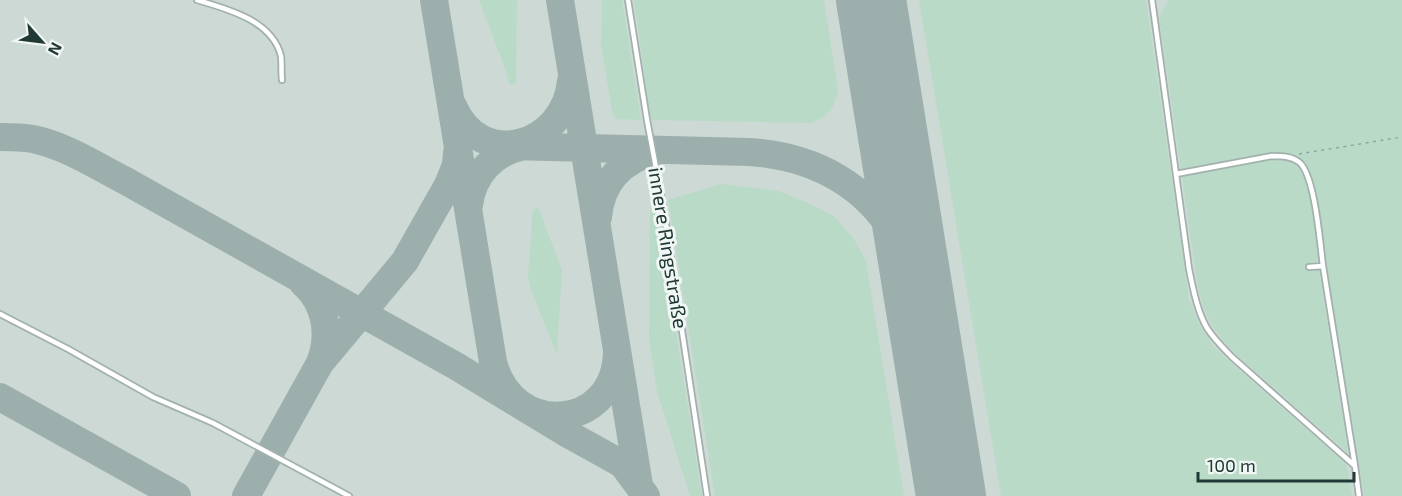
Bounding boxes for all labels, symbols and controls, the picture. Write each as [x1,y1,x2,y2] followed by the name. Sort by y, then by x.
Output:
[12,12,72,72] north arrow
[45,40,67,59] text: N
[644,165,694,330] street label: innere Ringstraße
[1198,445,1354,483] scale bar
[1207,454,1256,476] text: 100 m

